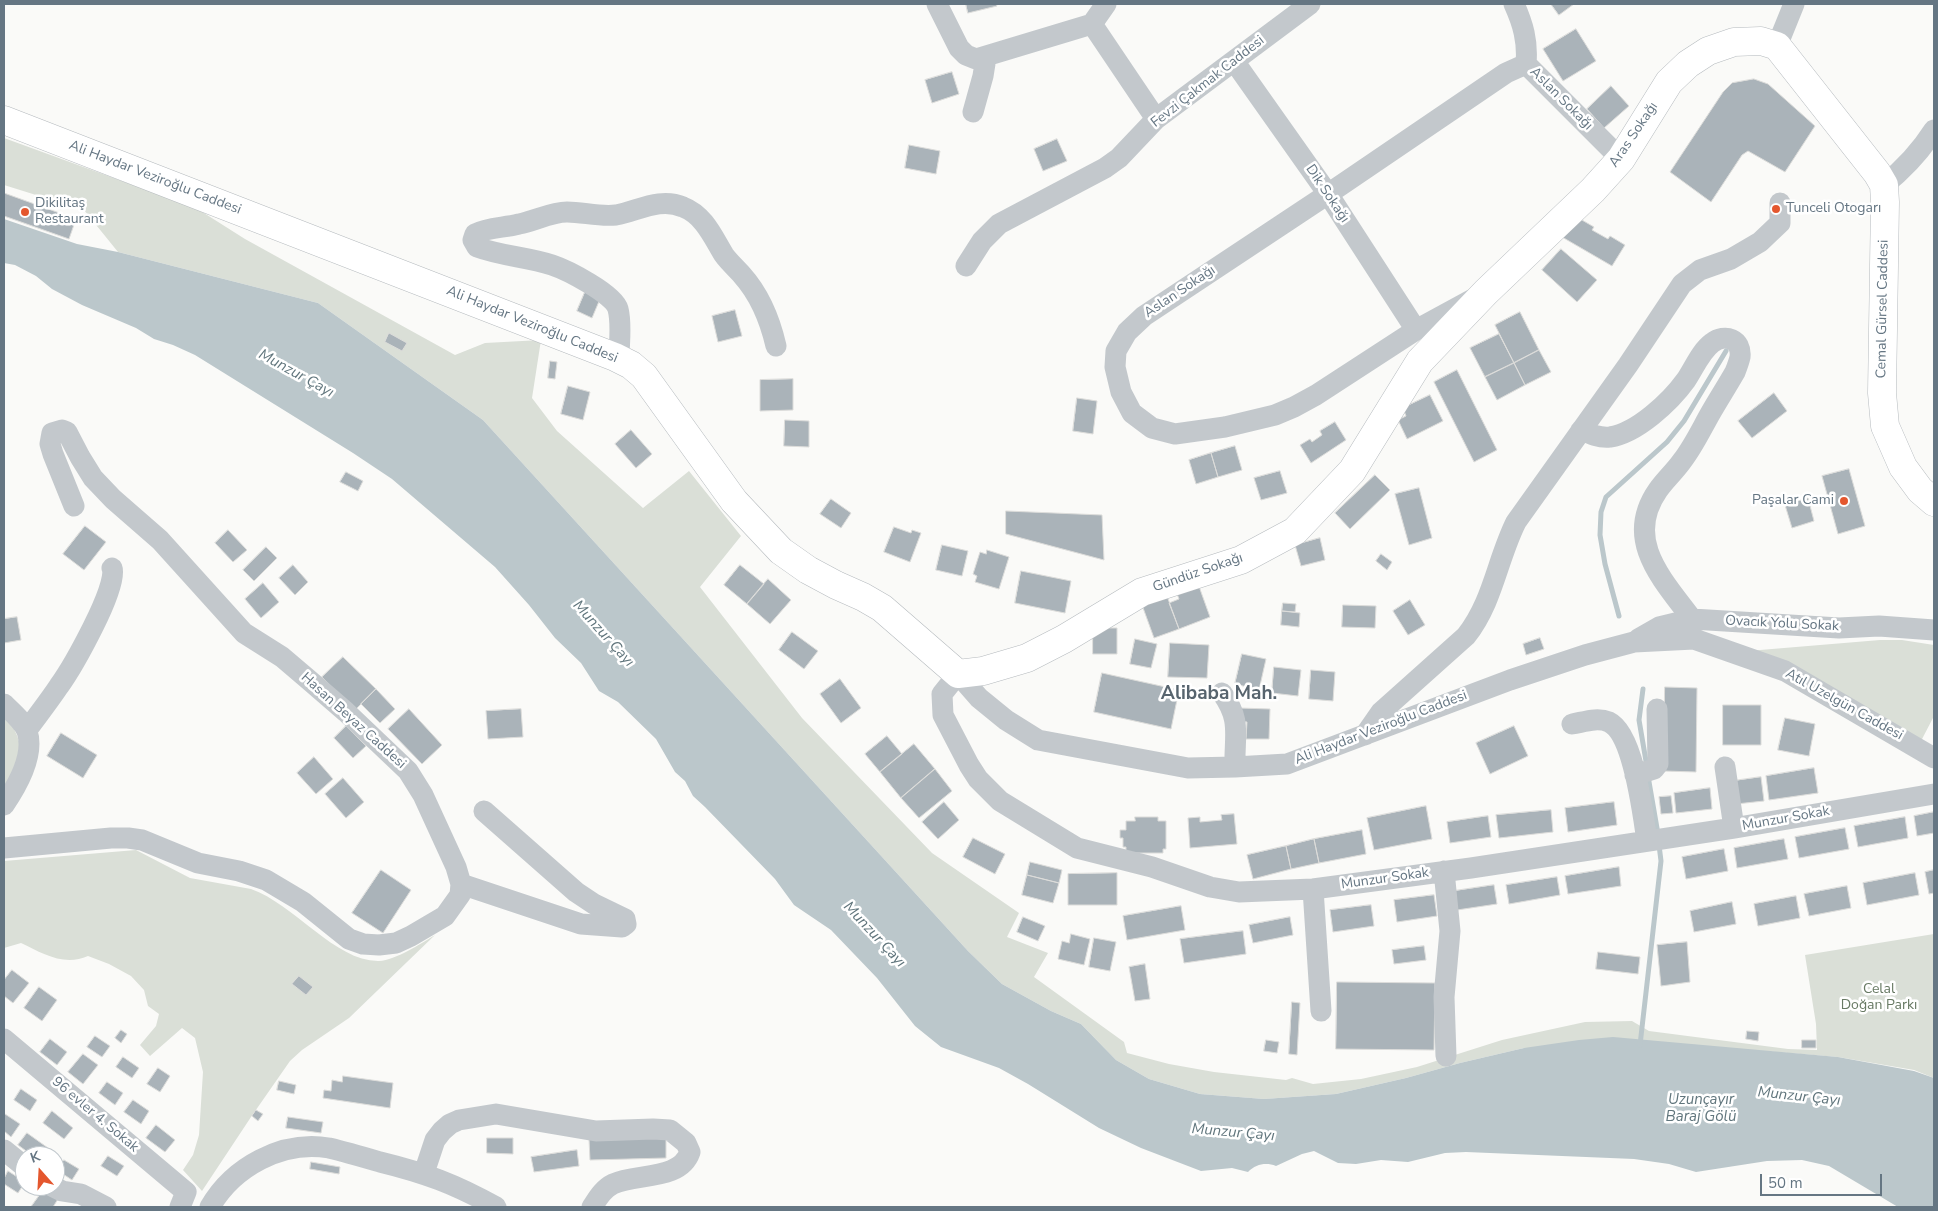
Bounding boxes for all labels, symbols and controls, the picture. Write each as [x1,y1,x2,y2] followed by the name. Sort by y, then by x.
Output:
[1148,33,1268,131] street label: Fevzi Çakmak Caddesi
[1526,64,1596,134] street label: Aslan Sokağı
[1606,99,1662,171] street label: Aras Sokağı
[66,137,244,219] street label: Ali Haydar Veziroğlu Caddesi
[1301,162,1353,226] street label: Dik Sokağı
[35,196,104,228] place label: Dikilitaş Restaurant
[1786,201,1881,217] place label: Tunceli Otogarı
[1770,203,1782,215] marker: Tunceli Otogarı
[19,206,31,218] marker: Dikilitaş Restaurant
[1873,239,1893,379] street label: Cemal Gürsel Caddesi
[1141,262,1219,322] street label: Aslan Sokağı
[444,283,620,367] street label: Ali Haydar Veziroğlu Caddesi
[255,346,337,402] water label: Munzur Çayı
[1752,493,1834,509] place label: Paşalar Cami
[1838,495,1850,507] marker: Paşalar Cami
[1151,550,1245,596] street label: Gündüz Sokağı
[568,597,638,671] water label: Munzur Çayı
[1725,613,1839,635] street label: Ovacık Yolu Sokak
[1782,666,1906,744] street label: Atıl Uzelgün Caddesi
[297,669,409,773] street label: Hasan Beyaz Caddesi
[1161,683,1277,705] district label: Alibaba Mah.
[1292,687,1470,769] street label: Ali Haydar Veziroğlu Caddesi
[1741,803,1831,835] street label: Munzur Sokak
[1340,865,1430,893] street label: Munzur Sokak
[839,898,909,972] water label: Munzur Çayı
[1841,982,1917,1014] park label: Celal Doğan Parkı
[48,1074,142,1156] street label: 96 evler 4. Sokak
[1757,1084,1841,1110] water label: Munzur Çayı
[1666,1091,1736,1126] water label: Uzunçayır Baraj Gölü
[1191,1120,1275,1146] water label: Munzur Çayı
[15,1146,65,1196] north arrow
[28,1147,43,1168] text: K
[1763,1164,1886,1196] scale bar
[1768,1173,1803,1193] text: 50 m

